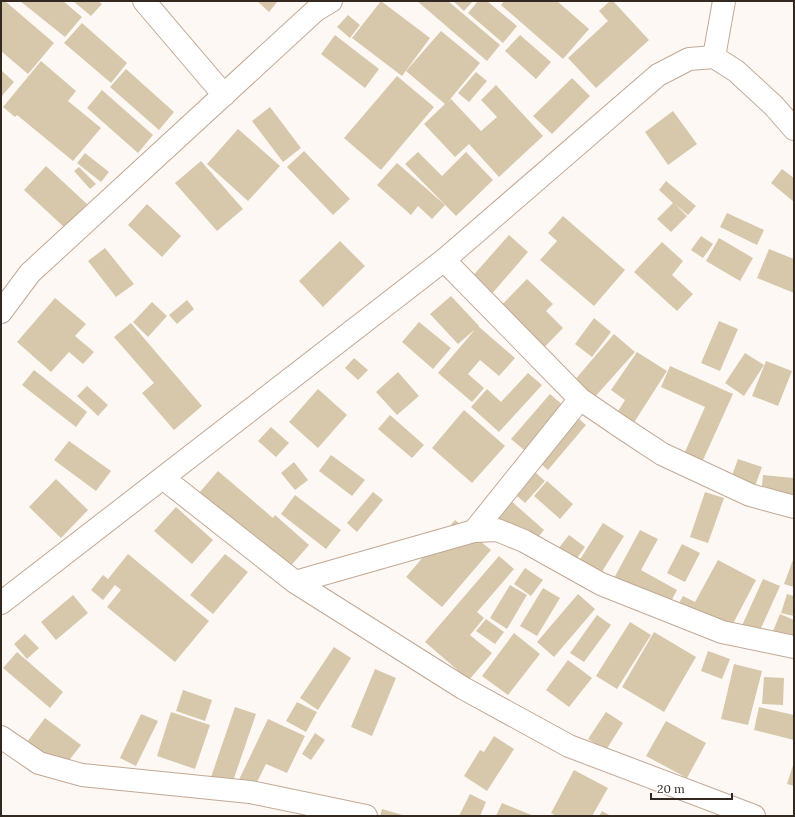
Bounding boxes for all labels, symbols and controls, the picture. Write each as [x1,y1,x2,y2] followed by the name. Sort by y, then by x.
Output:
[651,775,732,801] scale bar
[657,781,685,796] text: 20 m

